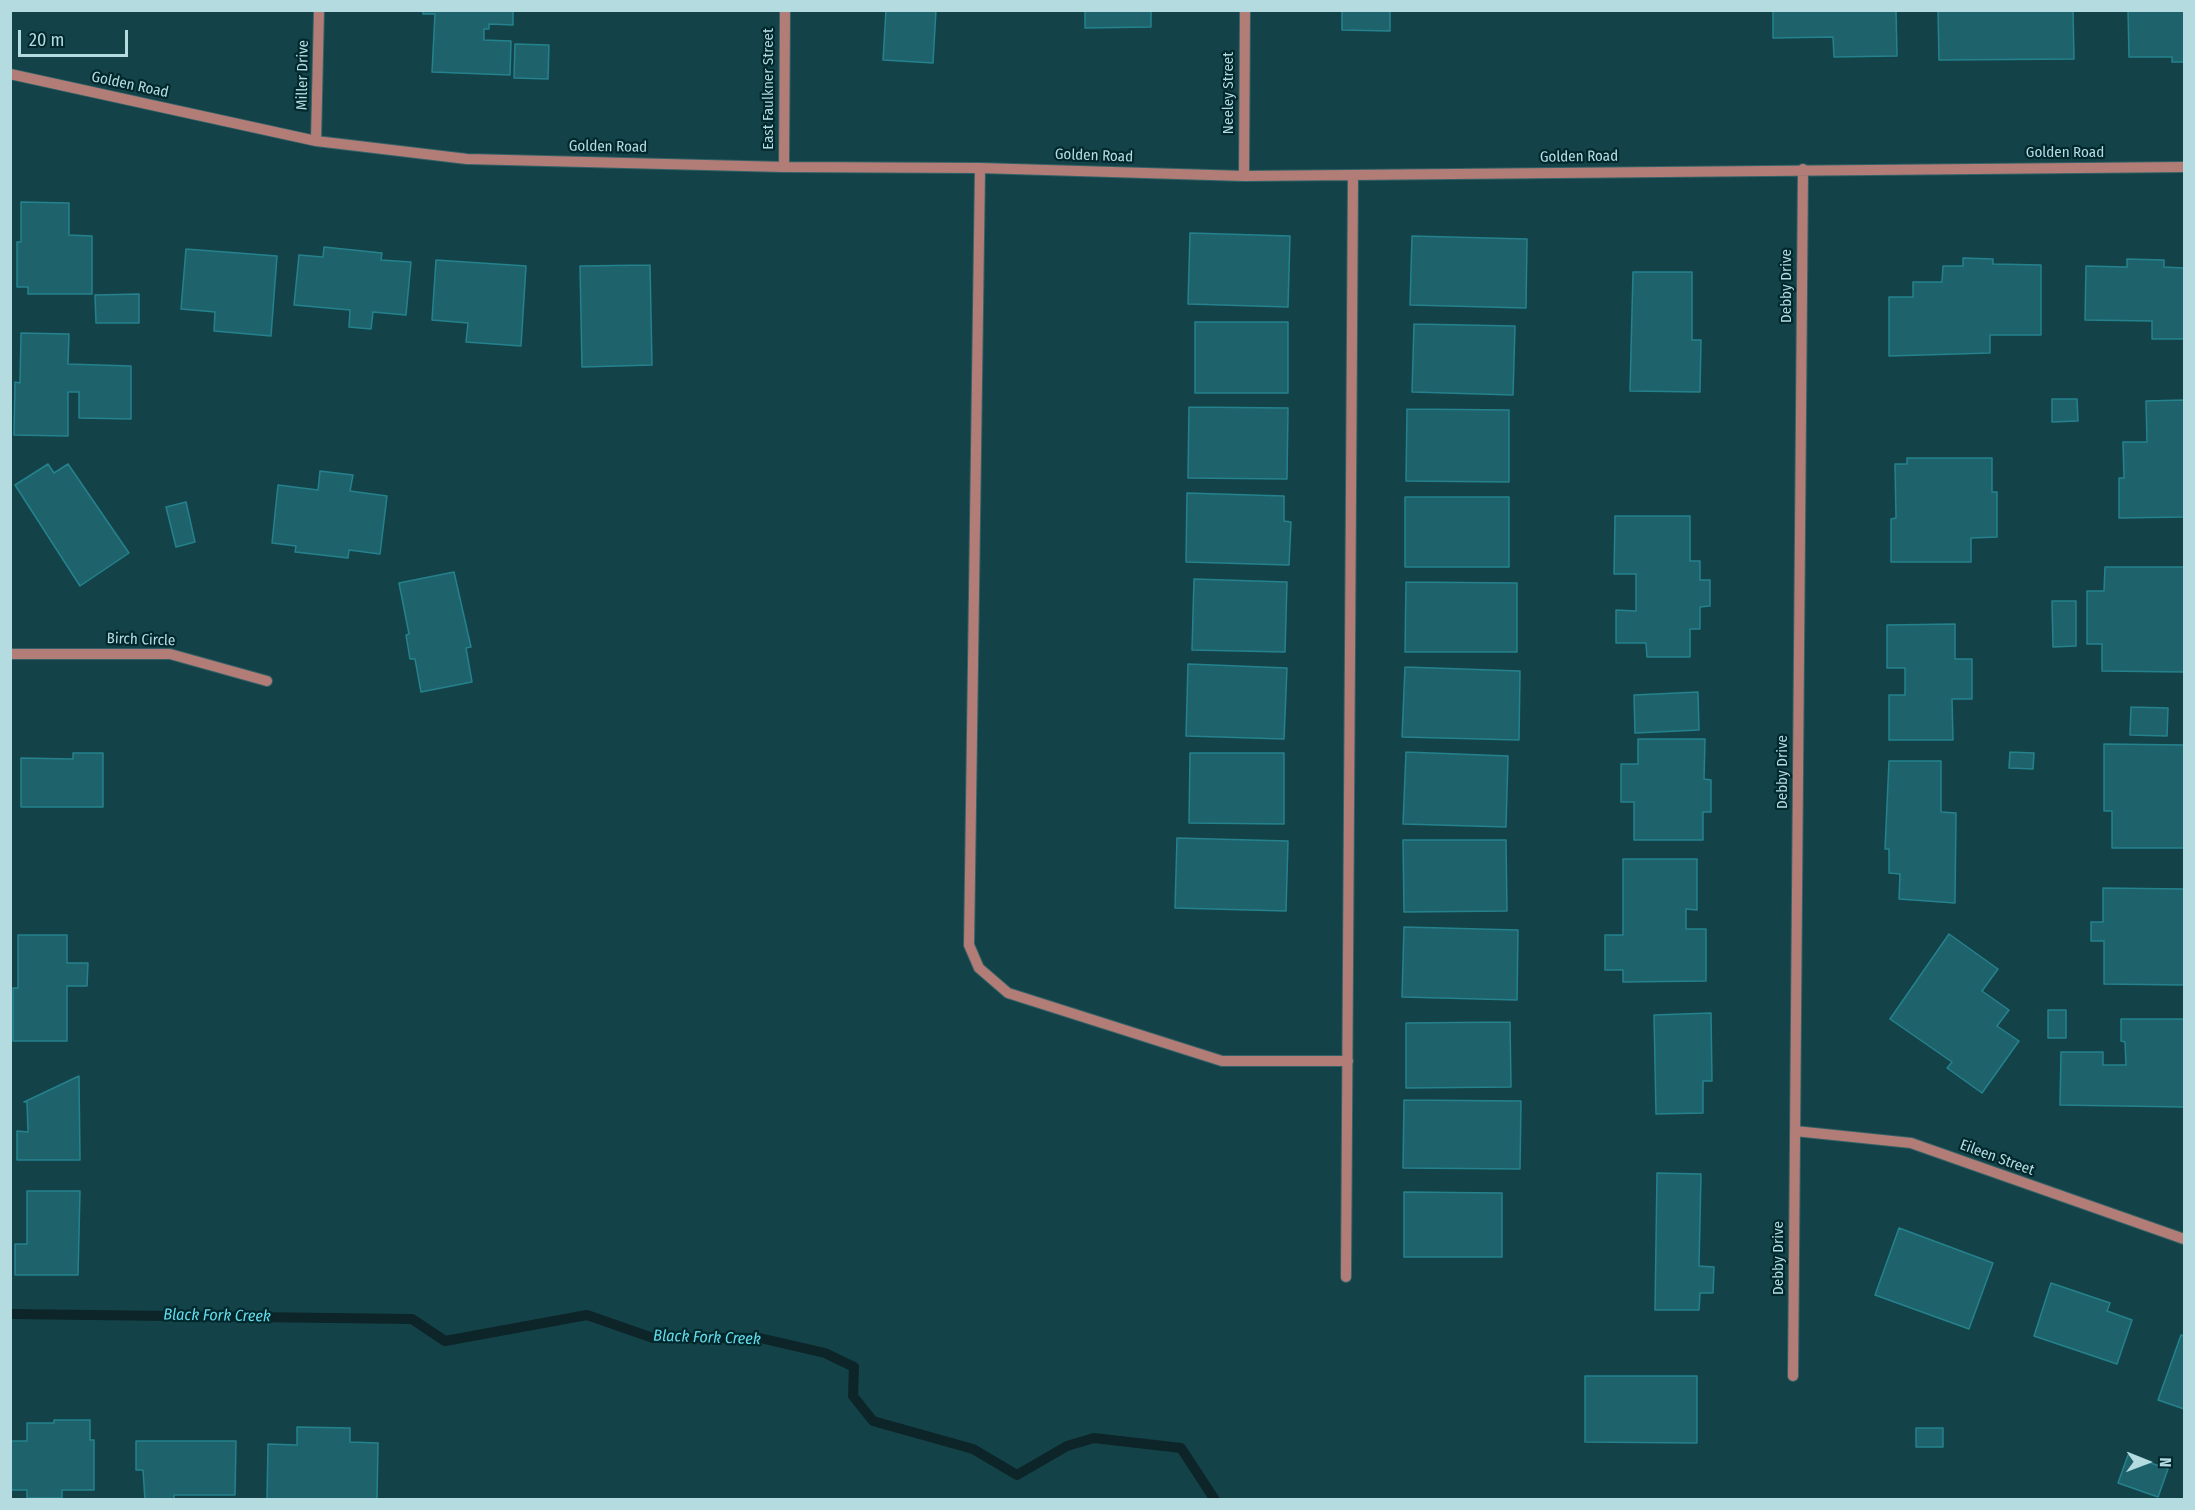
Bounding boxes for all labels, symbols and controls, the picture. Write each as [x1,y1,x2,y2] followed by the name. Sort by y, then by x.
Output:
[21,18,130,56] scale bar
[760,28,778,150] street label: East Faulkner Street
[29,29,64,51] text: 20 m
[293,40,313,110] street label: Miller Drive
[1220,52,1238,134] street label: Neeley Street
[90,68,170,102] street label: Golden Road
[569,137,647,157] street label: Golden Road
[2026,144,2104,162] street label: Golden Road
[1055,146,1133,166] street label: Golden Road
[1540,147,1618,167] street label: Golden Road
[1778,249,1796,323] street label: Debby Drive
[106,630,176,650] street label: Birch Circle
[1774,735,1792,809] street label: Debby Drive
[1957,1136,2037,1180] street label: Eileen Street
[1770,1221,1788,1295] street label: Debby Drive
[163,1305,271,1327] water label: Black Fork Creek
[653,1327,761,1349] water label: Black Fork Creek
[2117,1432,2177,1492] north arrow
[2156,1457,2175,1467] text: N

